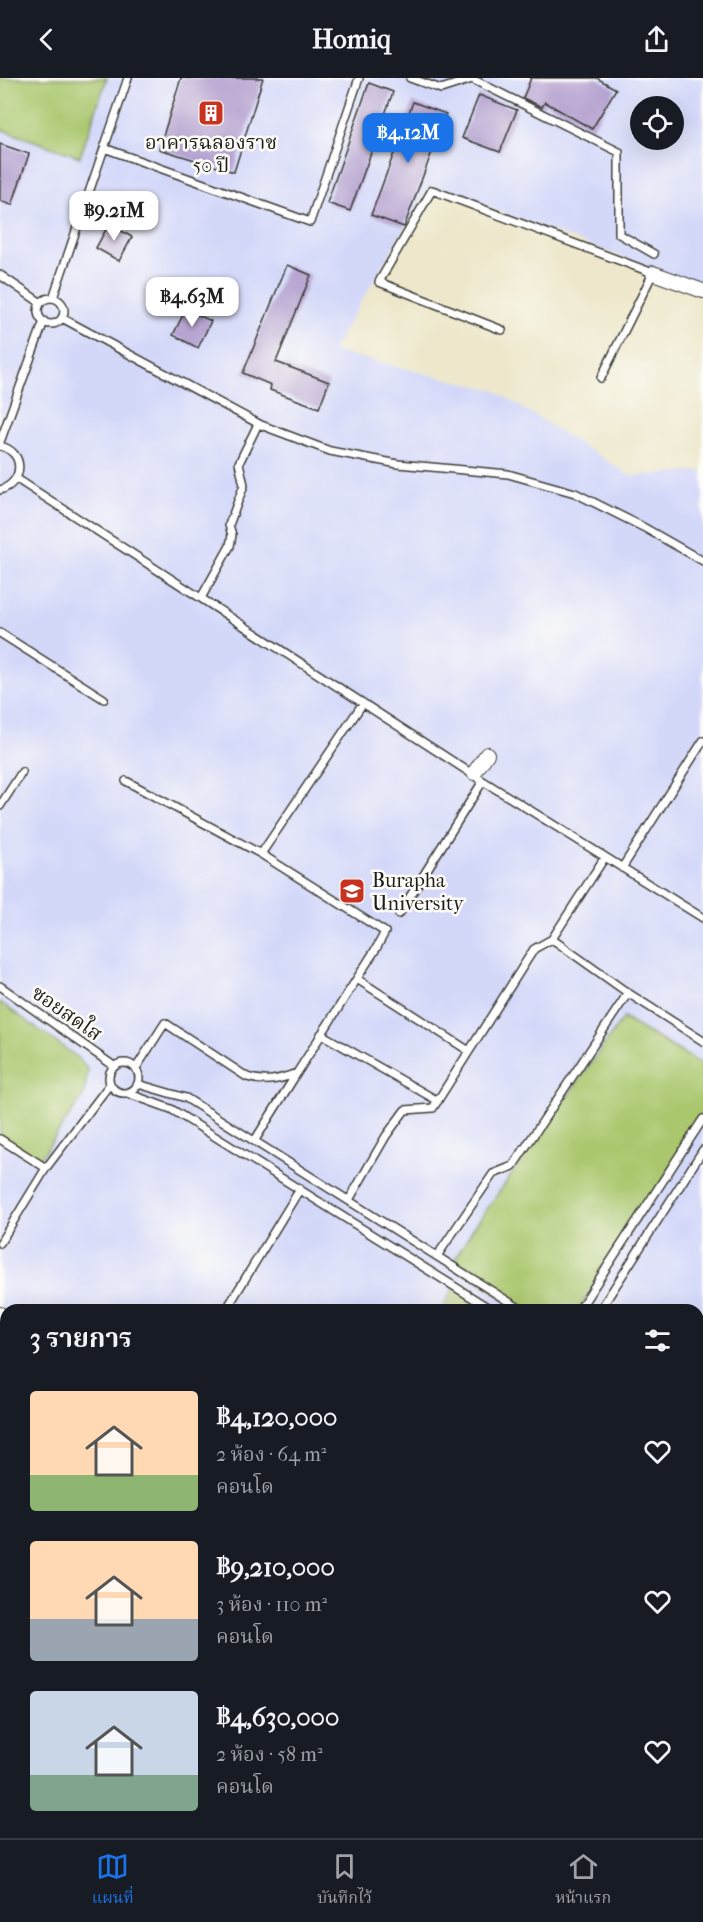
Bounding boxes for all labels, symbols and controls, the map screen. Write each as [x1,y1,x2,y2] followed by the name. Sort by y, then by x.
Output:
[30,23,63,56] icon: back
[312,23,391,55] text: Homiq
[640,23,673,56] icon: share
[630,96,684,150] map controls
[630,96,684,150] button: locate
[196,98,226,128] building icon: อาคารฉลองราช 50 ปี
[359,113,457,164] pin: ฿4.12M
[376,121,440,144] text: ฿4.12M
[145,131,277,177] place label: อาคารฉลองราช 50 ปี
[65,191,163,242] pin: ฿9.21M
[83,199,145,222] text: ฿9.21M
[143,277,241,328] pin: ฿4.63M
[160,285,224,308] text: ฿4.63M
[372,869,465,915] place label: Burapha University
[337,876,367,906] school or university icon: Burapha University
[27,979,107,1046] street label: ซอยสดใส
[30,1323,132,1354] text: 3 รายการ
[641,1324,674,1357] icon: filters
[216,1402,337,1433] text: ฿4,120,000
[78,1415,150,1487] icon: home
[641,1435,674,1468] icon: heart
[216,1443,327,1466] text: 2 ห้อง · 64 m²
[216,1475,274,1498] text: คอนโด
[216,1552,335,1583] text: ฿9,210,000
[78,1565,150,1637] icon: home
[641,1585,674,1618] icon: heart
[216,1593,327,1616] text: 3 ห้อง · 110 m²
[216,1625,274,1648] text: คอนโด
[216,1702,339,1733] text: ฿4,630,000
[78,1715,150,1787] icon: home
[641,1735,674,1768] icon: heart
[216,1743,323,1766] text: 2 ห้อง · 58 m²
[216,1775,274,1798] text: คอนโด
[92,1850,134,1912] tab: แผนที่
[317,1850,372,1912] tab: บันทึกไว้
[555,1850,611,1912] tab: หน้าแรก

